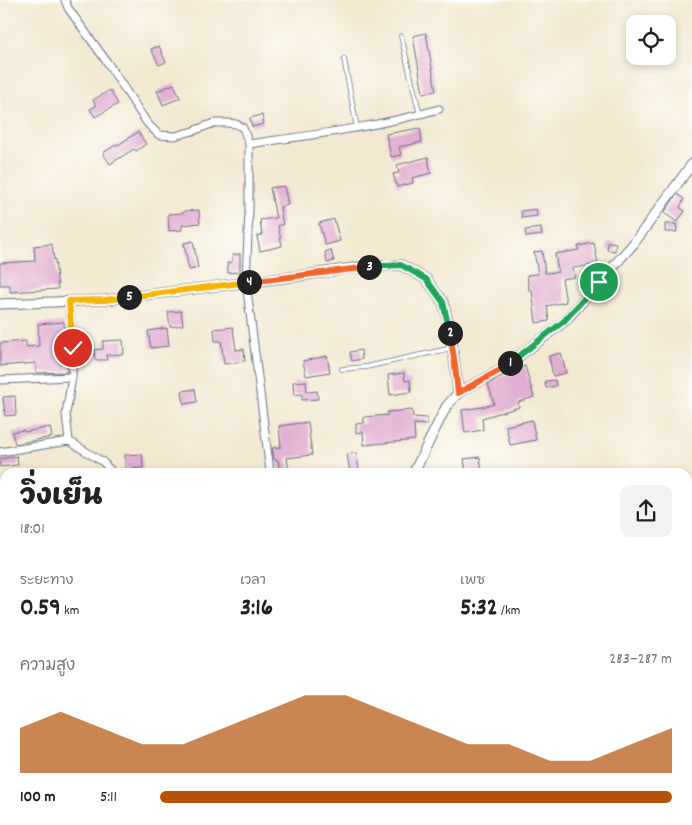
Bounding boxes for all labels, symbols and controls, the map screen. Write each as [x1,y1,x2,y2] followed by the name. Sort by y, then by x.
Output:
[626,15,676,65] map controls
[626,15,676,65] button: locate
[356,254,382,280] pin: 3
[366,257,373,277] text: 3
[578,261,620,303] pin
[585,268,613,296] icon: arrive
[236,270,262,294] pin: 4
[247,272,252,292] text: 4
[116,284,142,310] pin: 5
[126,287,133,307] text: 5
[438,320,462,346] pin: 2
[447,323,454,343] text: 2
[52,327,94,369] pin
[59,334,87,362] icon: check
[498,350,522,376] pin: 1
[509,353,512,373] text: 1
[20,479,102,519] text: วิ่งเย็น
[620,485,672,537] button: share
[20,518,45,541] text: 18:01
[20,571,73,591] text: ระยะทาง
[240,571,266,591] text: เวลา
[460,571,485,591] text: เพซ
[20,591,61,627] text: 0.59
[240,591,273,627] text: 3:16
[460,591,498,627] text: 5:32
[61,601,79,621] text: km
[498,601,520,621] text: /km
[609,648,672,671] text: 283–287 m
[20,655,75,678] text: ความสูง
[20,786,56,809] text: 100 m
[100,786,117,809] text: 5:11

